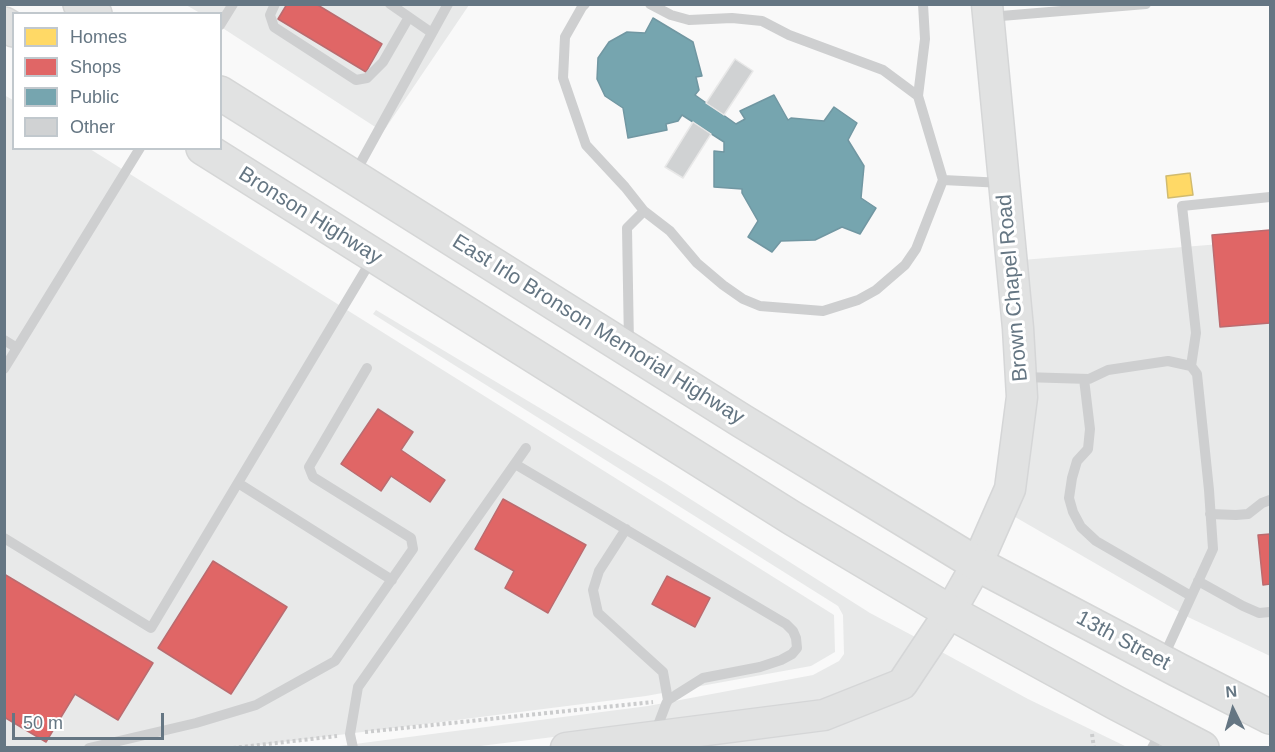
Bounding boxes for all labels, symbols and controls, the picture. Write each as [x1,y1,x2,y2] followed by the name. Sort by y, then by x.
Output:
[12,12,222,150] legend
[70,27,127,47] text: Homes
[70,57,121,77] text: Shops
[70,87,119,107] text: Public
[70,117,115,137] text: Other
[234,162,386,270] street label: Bronson Highway
[992,193,1034,383] street label: Brown Chapel Road
[447,229,749,431] street label: East Irlo Bronson Memorial Highway
[1072,606,1174,676] street label: 13th Street
[1203,680,1263,740] north arrow
[1225,683,1238,701] text: N
[15,701,166,739] scale bar
[23,713,63,733] text: 50 m

